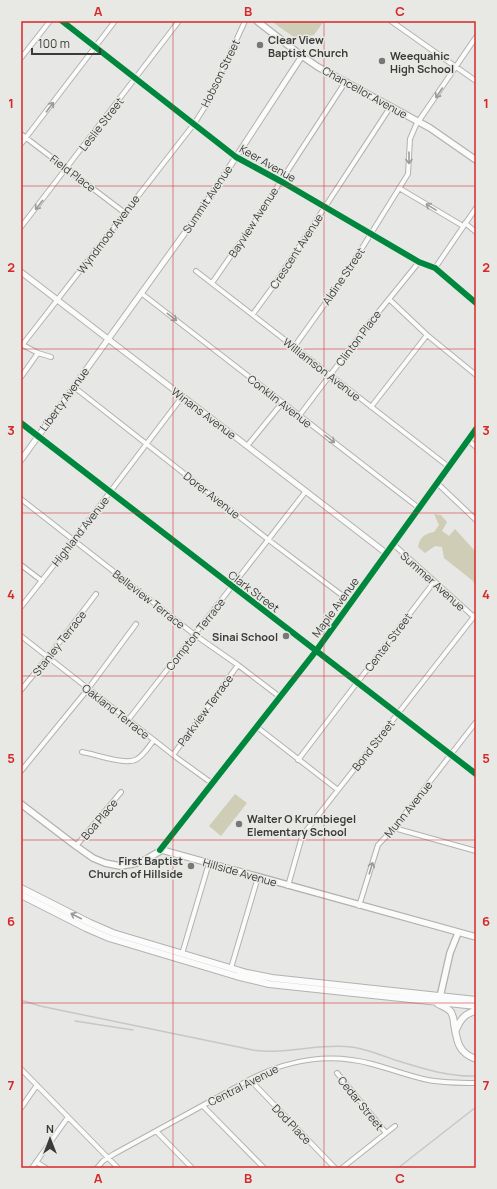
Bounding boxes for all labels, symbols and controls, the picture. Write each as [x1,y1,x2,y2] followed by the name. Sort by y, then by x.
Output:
[94,2,103,20] text: A
[244,2,252,20] text: B
[395,2,405,20] text: C
[32,30,100,56] scale bar
[268,32,348,60] place label: Clear View Baptist Church
[38,35,70,52] text: 100 m
[197,37,243,109] street label: Hobson Street
[255,40,265,50] marker: Clear View Baptist Church
[390,48,454,76] place label: Weequahic High School
[377,56,387,66] marker: Weequahic High School
[320,62,411,122] street label: Chancellor Avenue
[434,87,442,99] one-way arrow
[8,94,14,112] text: 1
[75,94,127,154] street label: Leslie Street
[483,94,489,112] text: 1
[45,101,54,112] one-way arrow
[237,141,299,185] street label: Keer Avenue
[47,151,99,195] street label: Field Place
[405,151,413,164] one-way arrow
[179,162,236,236] street label: Summit Avenue
[225,183,282,260] street label: Bayview Avenue
[73,191,143,277] street label: Wyndmoor Avenue
[34,199,43,210] one-way arrow
[425,203,437,211] one-way arrow
[266,210,326,292] street label: Crescent Avenue
[318,244,368,308] street label: Aldine Street
[7,258,15,276] text: 2
[482,258,490,276] text: 2
[332,306,384,369] street label: Clinton Place
[166,313,177,321] one-way arrow
[280,334,364,404] street label: Williamson Avenue
[36,364,92,434] street label: Liberty Avenue
[245,371,316,431] street label: Conklin Avenue
[169,384,240,443] street label: Winans Avenue
[7,421,15,439] text: 3
[482,421,490,439] text: 3
[324,435,335,444] one-way arrow
[181,468,244,522] street label: Dorer Avenue
[48,493,112,569] street label: Highland Avenue
[397,548,469,614] street label: Summer Avenue
[110,566,189,632] street label: Belleview Terrace
[225,567,283,615] street label: Clark Street
[308,574,362,640] street label: Maple Avenue
[7,585,15,603] text: 4
[482,585,490,603] text: 4
[162,594,228,673] street label: Compton Terrace
[29,607,90,679] street label: Stanley Terrace
[361,610,415,674] street label: Center Street
[212,629,278,644] place label: Sinai School
[281,631,291,641] marker: Sinai School
[174,671,236,749] street label: Parkview Terrace
[79,680,153,742] street label: Oakland Terrace
[348,716,398,774] street label: Bond Street
[7,749,15,767] text: 5
[482,749,490,767] text: 5
[381,777,436,840] street label: Munn Avenue
[77,795,121,843] street label: Boa Place
[247,811,356,839] place label: Walter O Krumbiegel Elementary School
[234,819,244,829] marker: Walter O Krumbiegel Elementary School
[89,853,183,881] place label: First Baptist Church of Hillside
[201,854,279,890] street label: Hillside Avenue
[186,861,196,871] marker: First Baptist Church of Hillside
[368,862,375,875] one-way arrow
[7,912,15,930] text: 6
[70,912,82,919] one-way arrow
[482,912,490,930] text: 6
[205,1060,281,1109] street label: Central Avenue
[335,1073,387,1133] street label: Cedar Street
[8,1076,15,1094] text: 7
[483,1076,490,1094] text: 7
[269,1101,315,1148] street label: Dod Place
[30,1119,70,1159] north arrow
[46,1121,54,1136] text: N
[94,1169,103,1187] text: A
[244,1169,252,1187] text: B
[395,1169,405,1187] text: C

